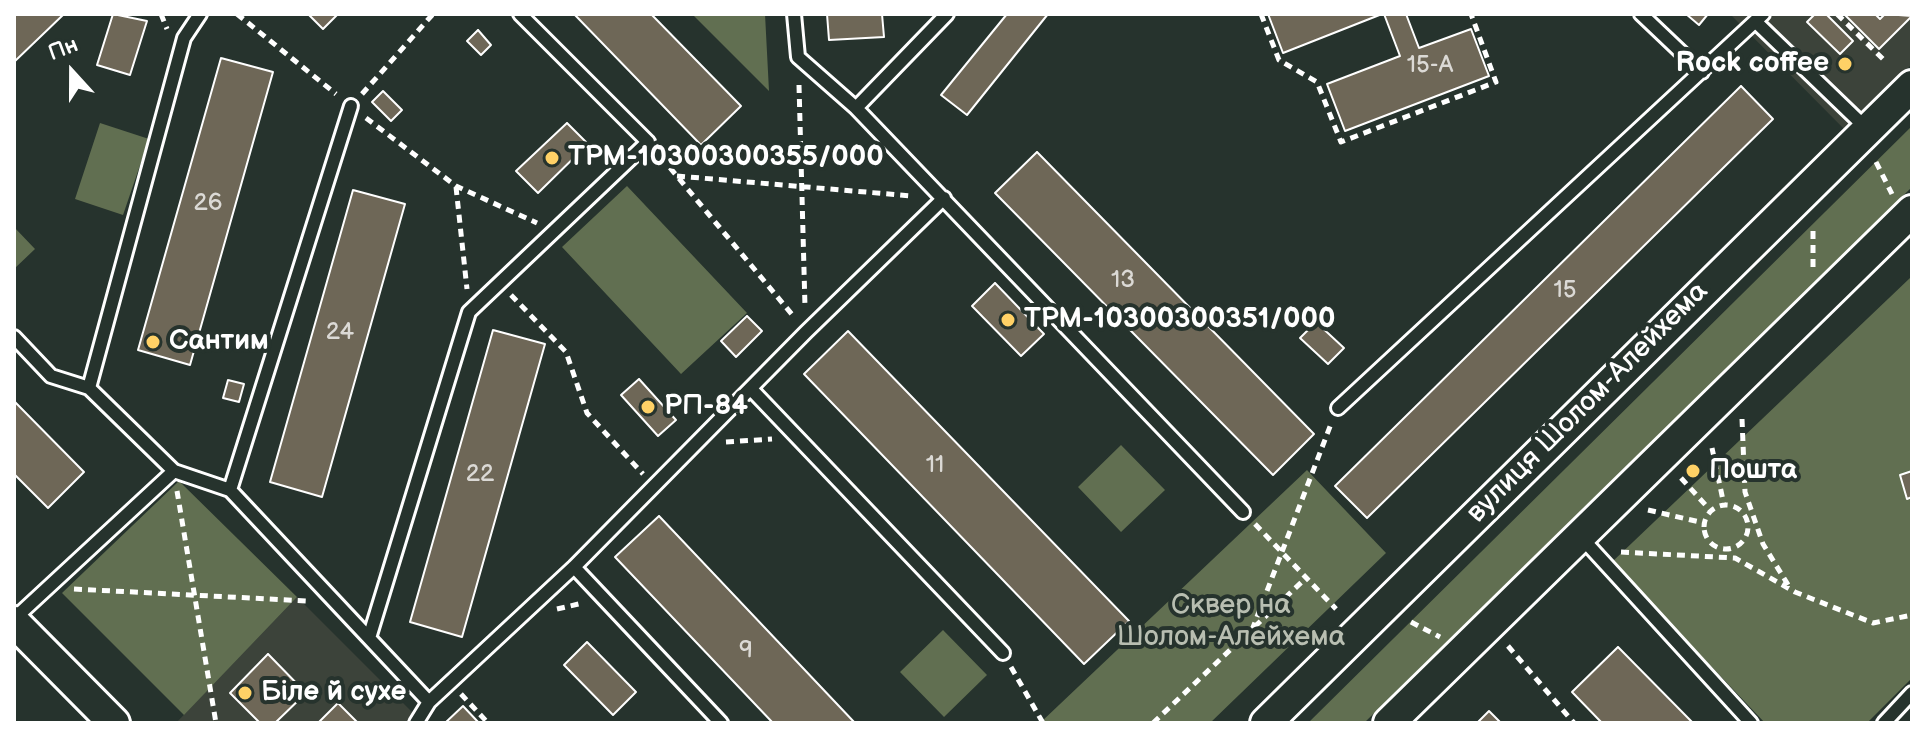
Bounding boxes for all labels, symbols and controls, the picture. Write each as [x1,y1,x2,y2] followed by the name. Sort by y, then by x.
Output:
[45,31,82,67] text: Пн
[32,32,112,112] north arrow
[1676,47,1829,81] place label: Rock coffee
[1407,52,1453,80] house number: 15-А
[1836,55,1854,73] marker: Rock coffee
[568,141,884,175] place label: ТРМ-10300300355/000
[543,149,561,167] marker: ТРМ-10300300355/000
[194,190,222,218] house number: 26
[1111,267,1135,295] house number: 13
[1460,275,1716,531] street label: вулиця Шолом-Алейхема
[1553,277,1577,305] house number: 15
[1024,303,1335,337] place label: ТРМ-10300300351/000
[999,311,1017,329] marker: ТРМ-10300300351/000
[326,319,354,347] house number: 24
[169,325,269,359] place label: Сантим
[144,333,162,351] marker: Сантим
[664,390,748,424] place label: РП-84
[639,398,657,416] marker: РП-84
[926,452,944,480] house number: 11
[1709,454,1797,488] place label: Пошта
[466,461,494,489] house number: 22
[1684,462,1702,480] marker: Пошта
[1117,589,1345,655] park label: Сквер на Шолом-Алейхема
[739,637,753,665] house number: 9
[261,676,406,710] place label: Біле й сухе
[236,684,254,702] marker: Біле й сухе

